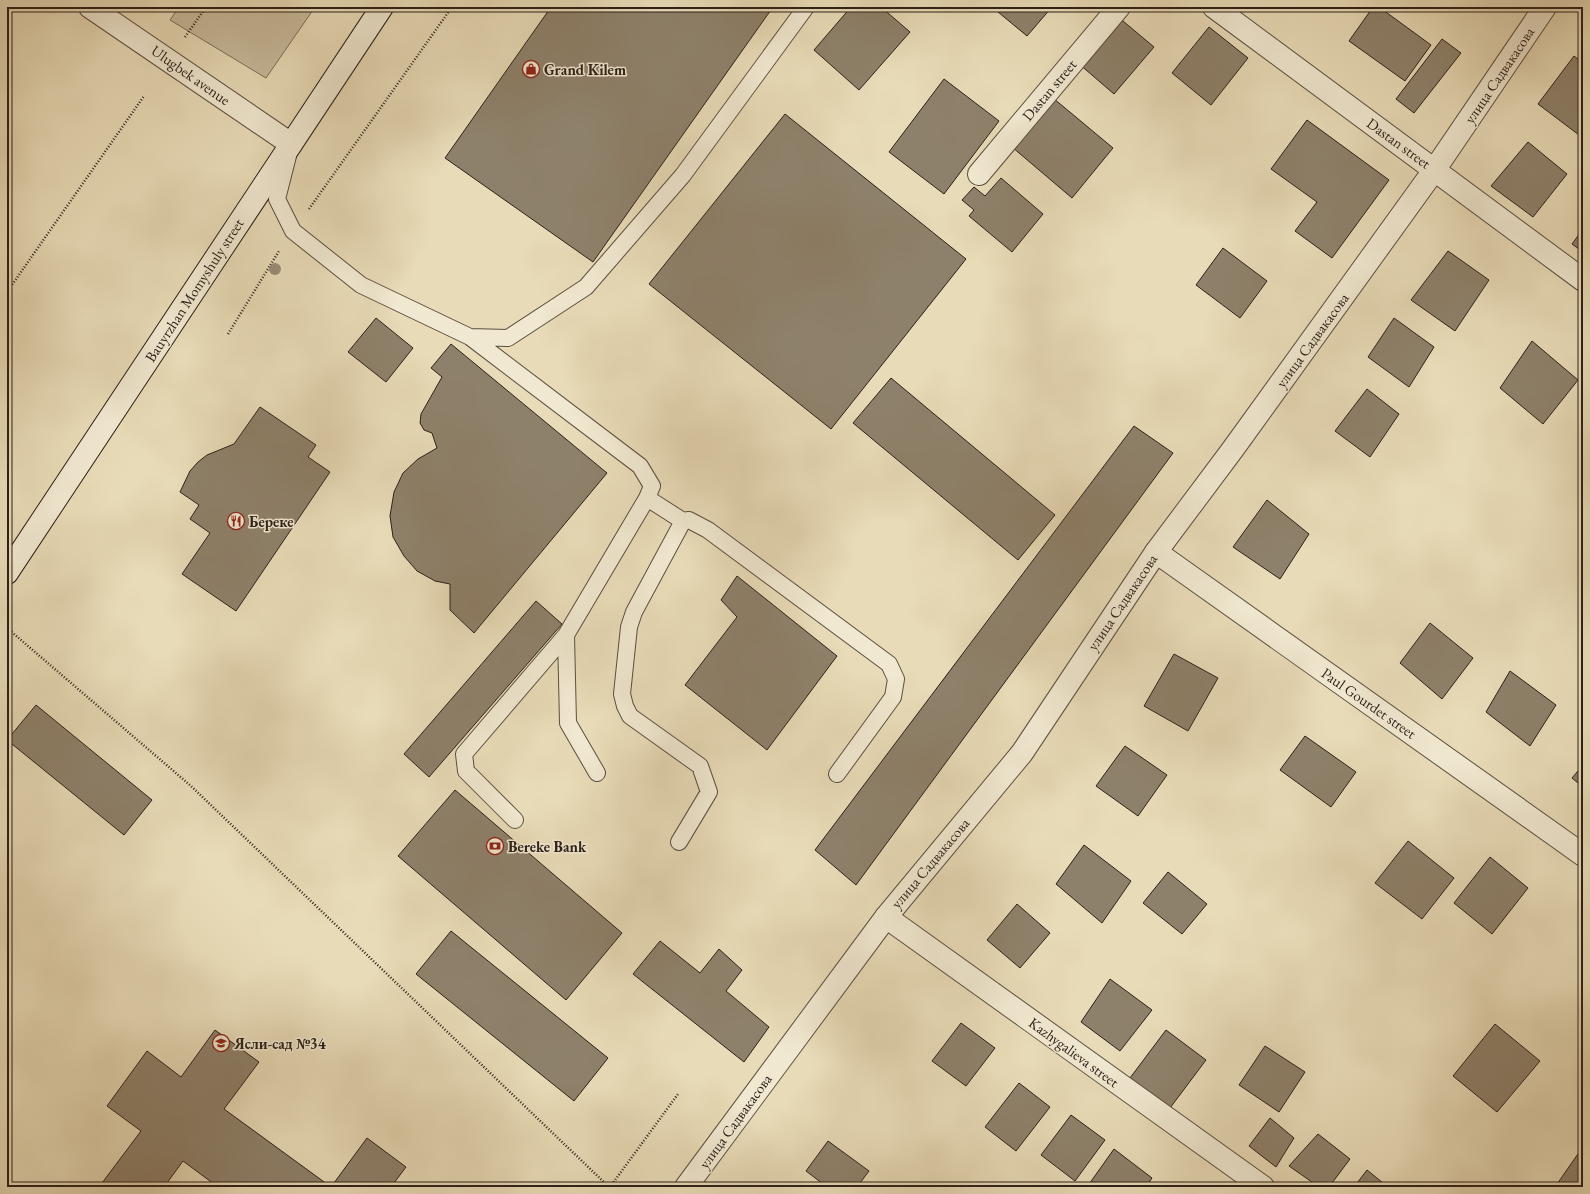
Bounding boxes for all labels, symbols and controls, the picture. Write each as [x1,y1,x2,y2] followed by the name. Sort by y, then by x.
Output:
[1460,23,1538,127] street label: улица Садвакасова
[148,41,234,109] street label: Ulugbek avenue
[1018,55,1080,125] street label: Dastan street
[521,59,541,79] shop icon: Grand Kilem
[544,60,626,79] place label: Grand Kilem
[1363,113,1435,173] street label: Dastan street
[140,214,248,365] street label: Bauyrzhan Momyshuly street
[1271,289,1353,391] street label: улица Садвакасова
[226,511,246,531] restaurant icon: Береке
[249,512,294,531] place label: Береке
[1083,550,1161,654] street label: улица Садвакасова
[1318,663,1420,743] street label: Paul Gourdet street
[887,814,973,912] street label: улица Садвакасова
[485,836,505,856] bank icon: Bereke Bank
[508,837,587,856] place label: Bereke Bank
[1025,1013,1123,1091] street label: Kazhygalieva street
[211,1033,231,1053] school or university icon: Ясли-сад №34
[233,1034,327,1053] place label: Ясли-сад №34
[694,1070,776,1172] street label: улица Садвакасова

